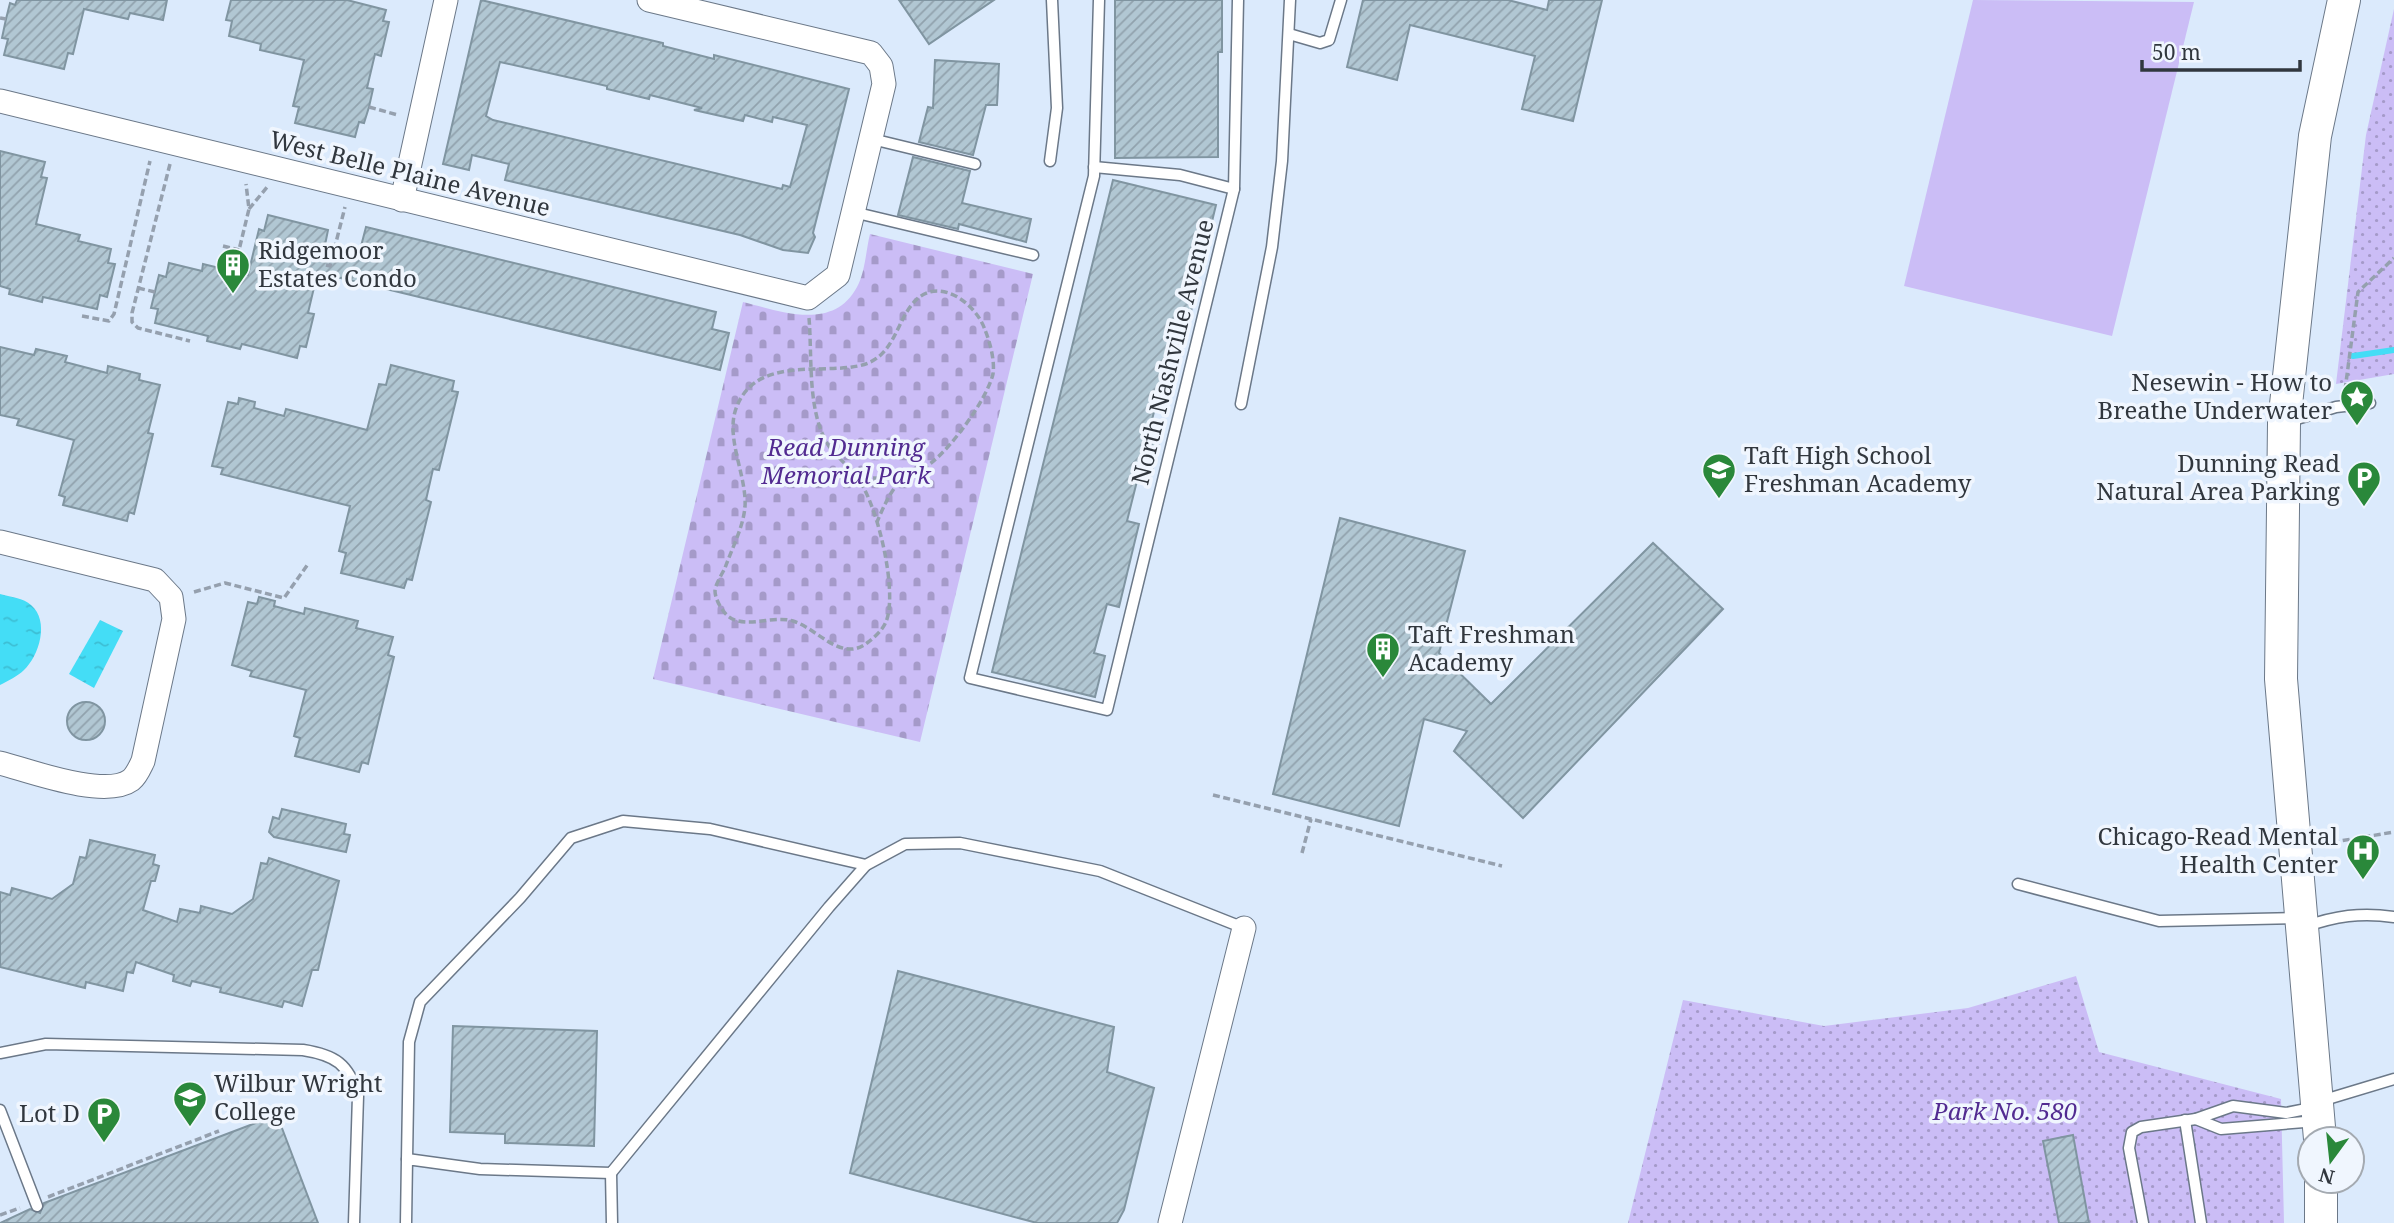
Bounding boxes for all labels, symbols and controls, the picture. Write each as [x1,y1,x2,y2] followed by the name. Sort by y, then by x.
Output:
[2142,28,2300,72] scale bar
[2152,38,2201,66] text: 50 m
[267,122,554,223] street label: West Belle Plaine Avenue
[1123,215,1221,488] street label: North Nashville Avenue
[258,233,417,294] place label: Ridgemoor Estates Condo
[214,246,252,295] building icon: Ridgemoor Estates Condo
[2098,365,2332,426] place label: Nesewin - How to Breathe Underwater
[2338,378,2376,427] place icon: Nesewin - How to Breathe Underwater
[760,430,932,491] park label: Read Dunning Memorial Park
[1744,438,1972,499] place label: Taft High School Freshman Academy
[2096,446,2340,507] place label: Dunning Read Natural Area Parking
[1700,451,1738,500] school or university icon: Taft High School Freshman Academy
[2345,459,2383,508] parking icon: Dunning Read Natural Area Parking
[1408,617,1575,678] place label: Taft Freshman Academy
[1364,630,1402,679] building icon: Taft Freshman Academy
[2098,819,2339,880] place label: Chicago-Read Mental Health Center
[2344,832,2382,881] hospital icon: Chicago-Read Mental Health Center
[214,1066,382,1127] place label: Wilbur Wright College
[171,1079,209,1128] school or university icon: Wilbur Wright College
[1932,1094,2077,1127] park label: Park No. 580
[85,1095,123,1144] parking icon: Lot D
[19,1096,80,1129] place label: Lot D
[2296,1125,2366,1195] north arrow
[2316,1162,2337,1191] text: N

